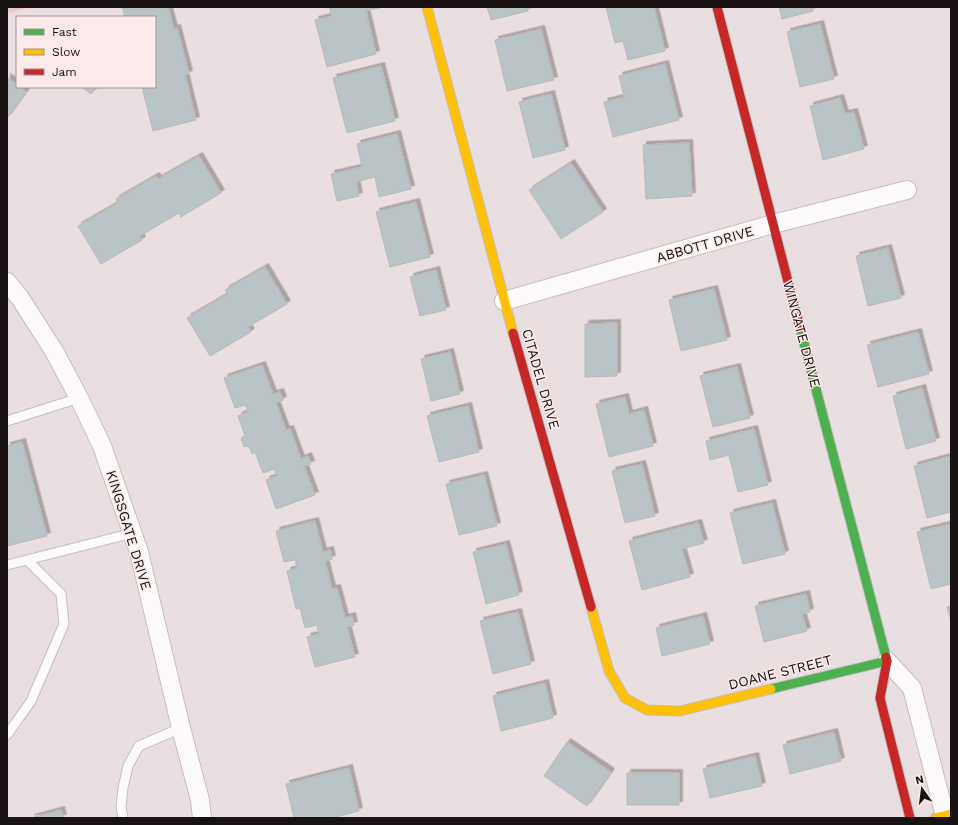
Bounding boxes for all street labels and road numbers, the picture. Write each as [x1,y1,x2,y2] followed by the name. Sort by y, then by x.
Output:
[654,222,756,266] street label: ABBOTT DRIVE
[780,279,824,389] street label: WINGATE DRIVE
[519,327,563,431] street label: CITADEL DRIVE
[103,468,155,592] street label: KINGSGATE DRIVE
[727,651,834,693] street label: DOANE STREET

